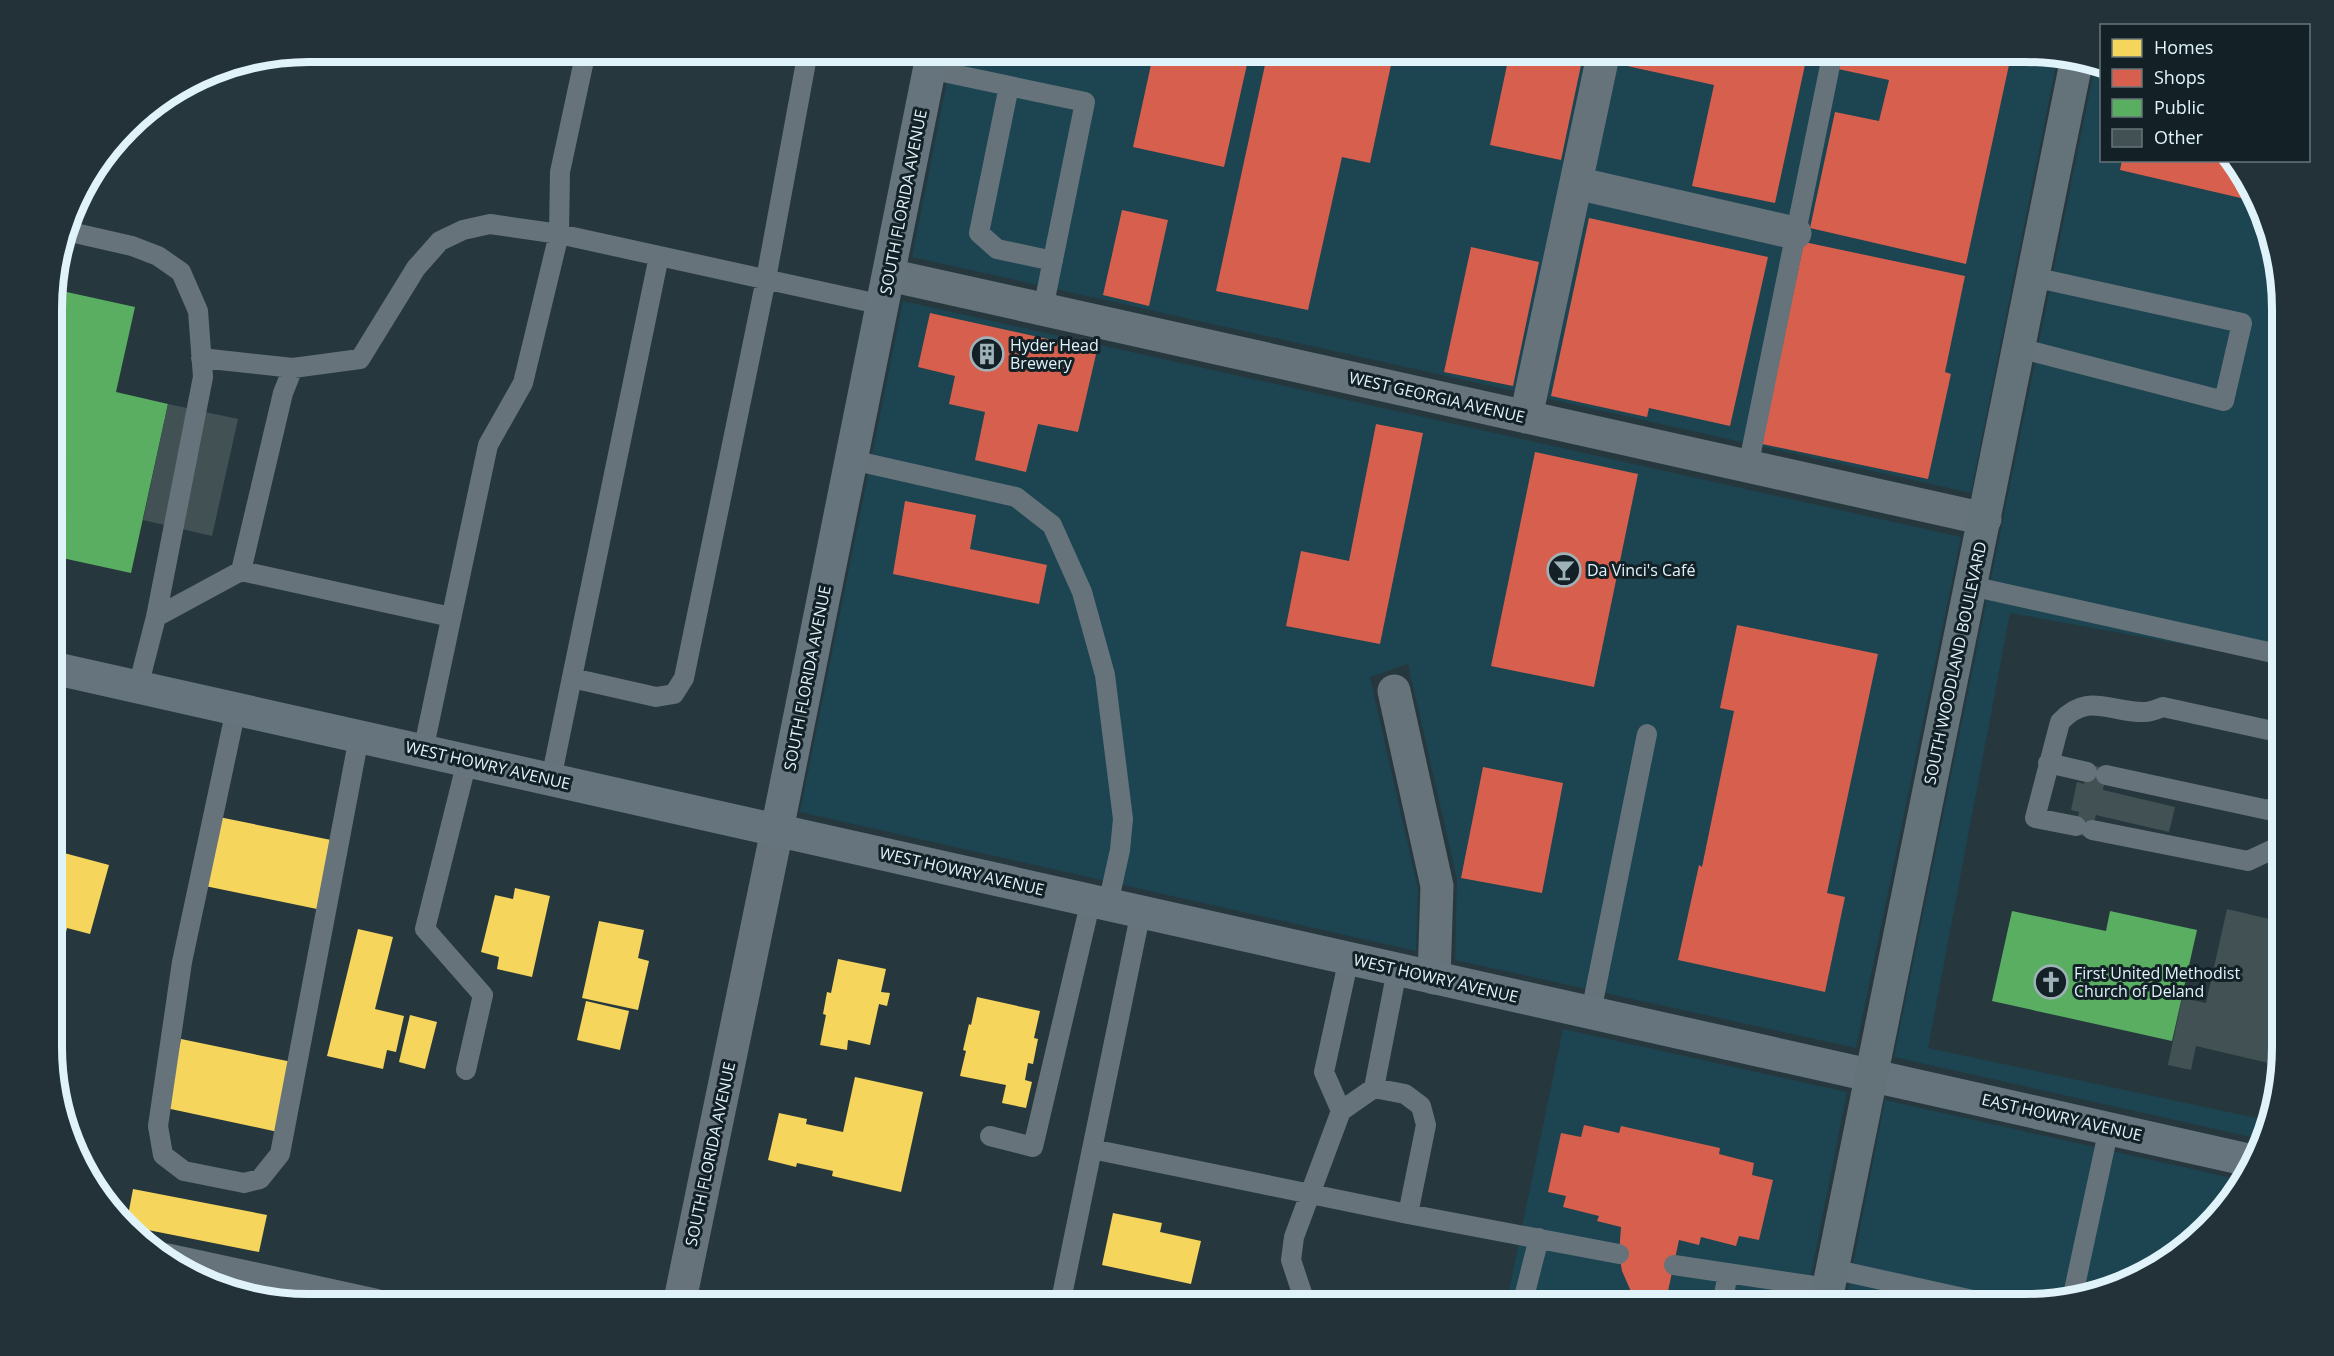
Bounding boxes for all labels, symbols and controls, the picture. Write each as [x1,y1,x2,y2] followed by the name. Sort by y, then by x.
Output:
[2100,24,2310,162] legend
[2154,35,2213,59] text: Homes
[2154,65,2205,89] text: Shops
[2154,95,2205,119] text: Public
[874,108,932,296] street label: SOUTH FLORIDA AVENUE
[2154,125,2204,149] text: Other
[1010,334,1099,374] place label: Hyder Head Brewery
[969,336,1005,372] building icon: Hyder Head Brewery
[1347,366,1527,428] street label: WEST GEORGIA AVENUE
[1918,539,1992,787] street label: SOUTH WOODLAND BOULEVARD
[1546,552,1582,588] bar icon: Da Vinci's Café
[1587,559,1695,581] place label: Da Vinci's Café
[778,584,836,772] street label: SOUTH FLORIDA AVENUE
[403,735,573,795] street label: WEST HOWRY AVENUE
[877,841,1047,901] street label: WEST HOWRY AVENUE
[1351,948,1521,1008] street label: WEST HOWRY AVENUE
[2074,962,2240,1002] place label: First United Methodist Church of Deland
[2033,964,2069,1000] church icon: First United Methodist Church of Deland
[680,1060,740,1248] street label: SOUTH FLORIDA AVENUE
[1980,1088,2144,1146] street label: EAST HOWRY AVENUE

